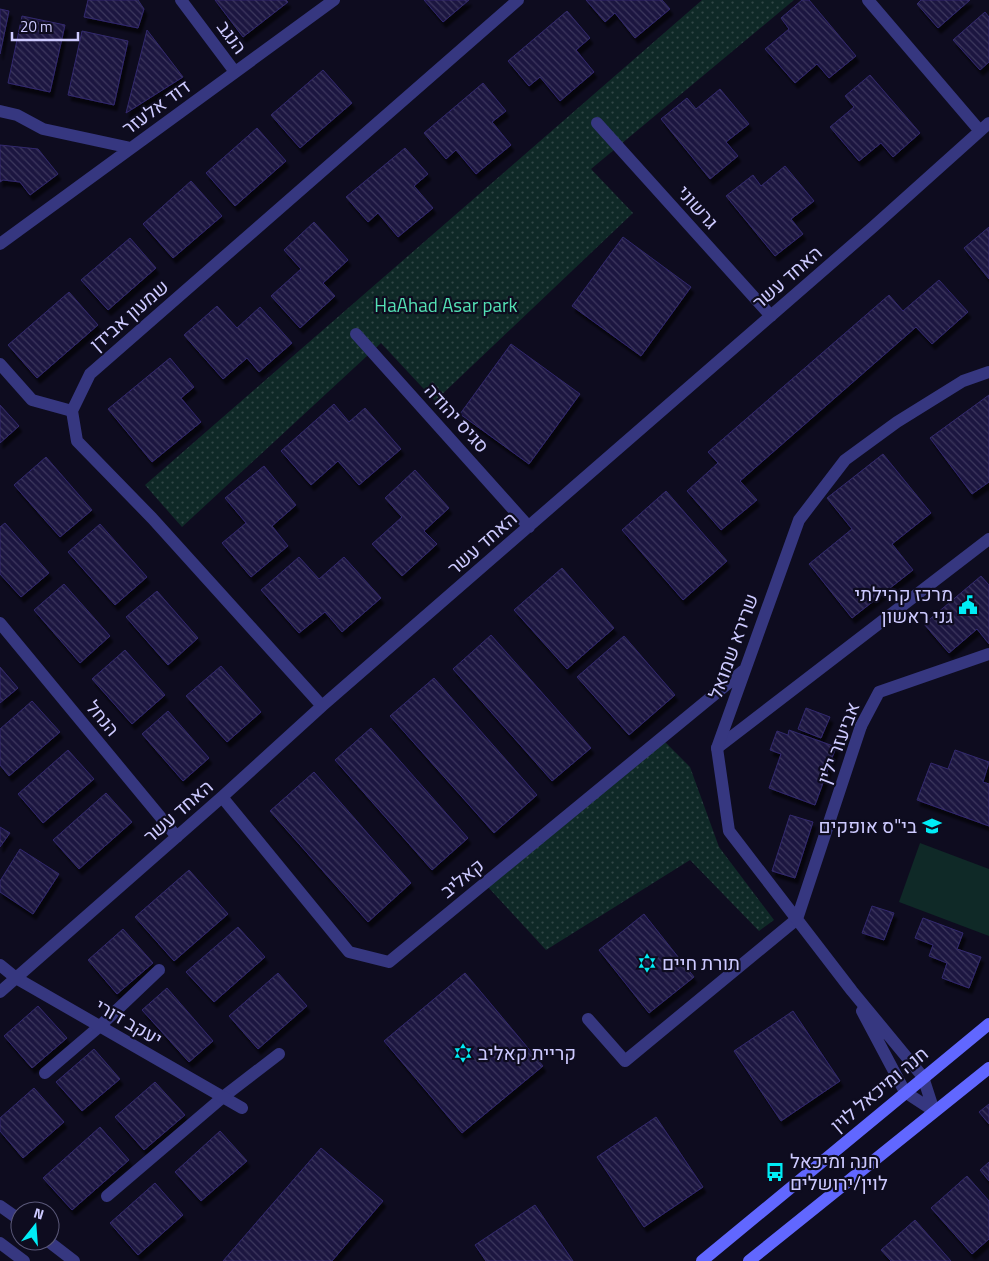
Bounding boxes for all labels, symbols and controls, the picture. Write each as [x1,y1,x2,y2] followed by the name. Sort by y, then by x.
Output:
[12,10,79,42] scale bar
[210,14,255,60] street label: הנגב
[20,15,53,38] text: 20 m
[115,72,196,141] street label: דוד אלעזר
[671,178,726,235] street label: גרשוני
[745,238,828,315] street label: האחד עשר
[83,272,175,357] street label: שמעון אבידן
[374,290,518,319] park label: HaAhad Asar park
[418,376,497,459] street label: סגיס יהודה
[440,504,523,581] street label: האחד עשר
[854,579,953,630] place label: מרכז קהילתי גני ראשון
[700,589,765,703] street label: שרירא שמואל
[957,594,979,616] public building icon: מרכז קהילתי גני ראשון
[80,693,127,742] street label: הנחל
[809,698,866,788] street label: אביעזר ילין
[136,772,219,849] street label: האחד עשר
[819,811,917,840] place label: בי"ס אופקים
[921,815,943,837] school or university icon: בי"ס אופקים
[433,851,490,904] street label: קאליב
[662,948,740,977] place label: תורת חיים
[636,952,658,974] synagogue icon: תורת חיים
[90,991,168,1052] street label: יעקב דורי
[478,1038,576,1067] place label: קריית קאליב
[823,1039,934,1138] street label: חנה ומיכאל לוין
[452,1042,474,1064] synagogue icon: קריית קאליב
[790,1146,888,1197] place label: חנה ומיכאל לוין/ירושלים
[764,1161,786,1183] bus stop icon: חנה ומיכאל לוין/ירושלים
[10,1201,60,1251] north arrow
[31,1202,47,1225] text: N

